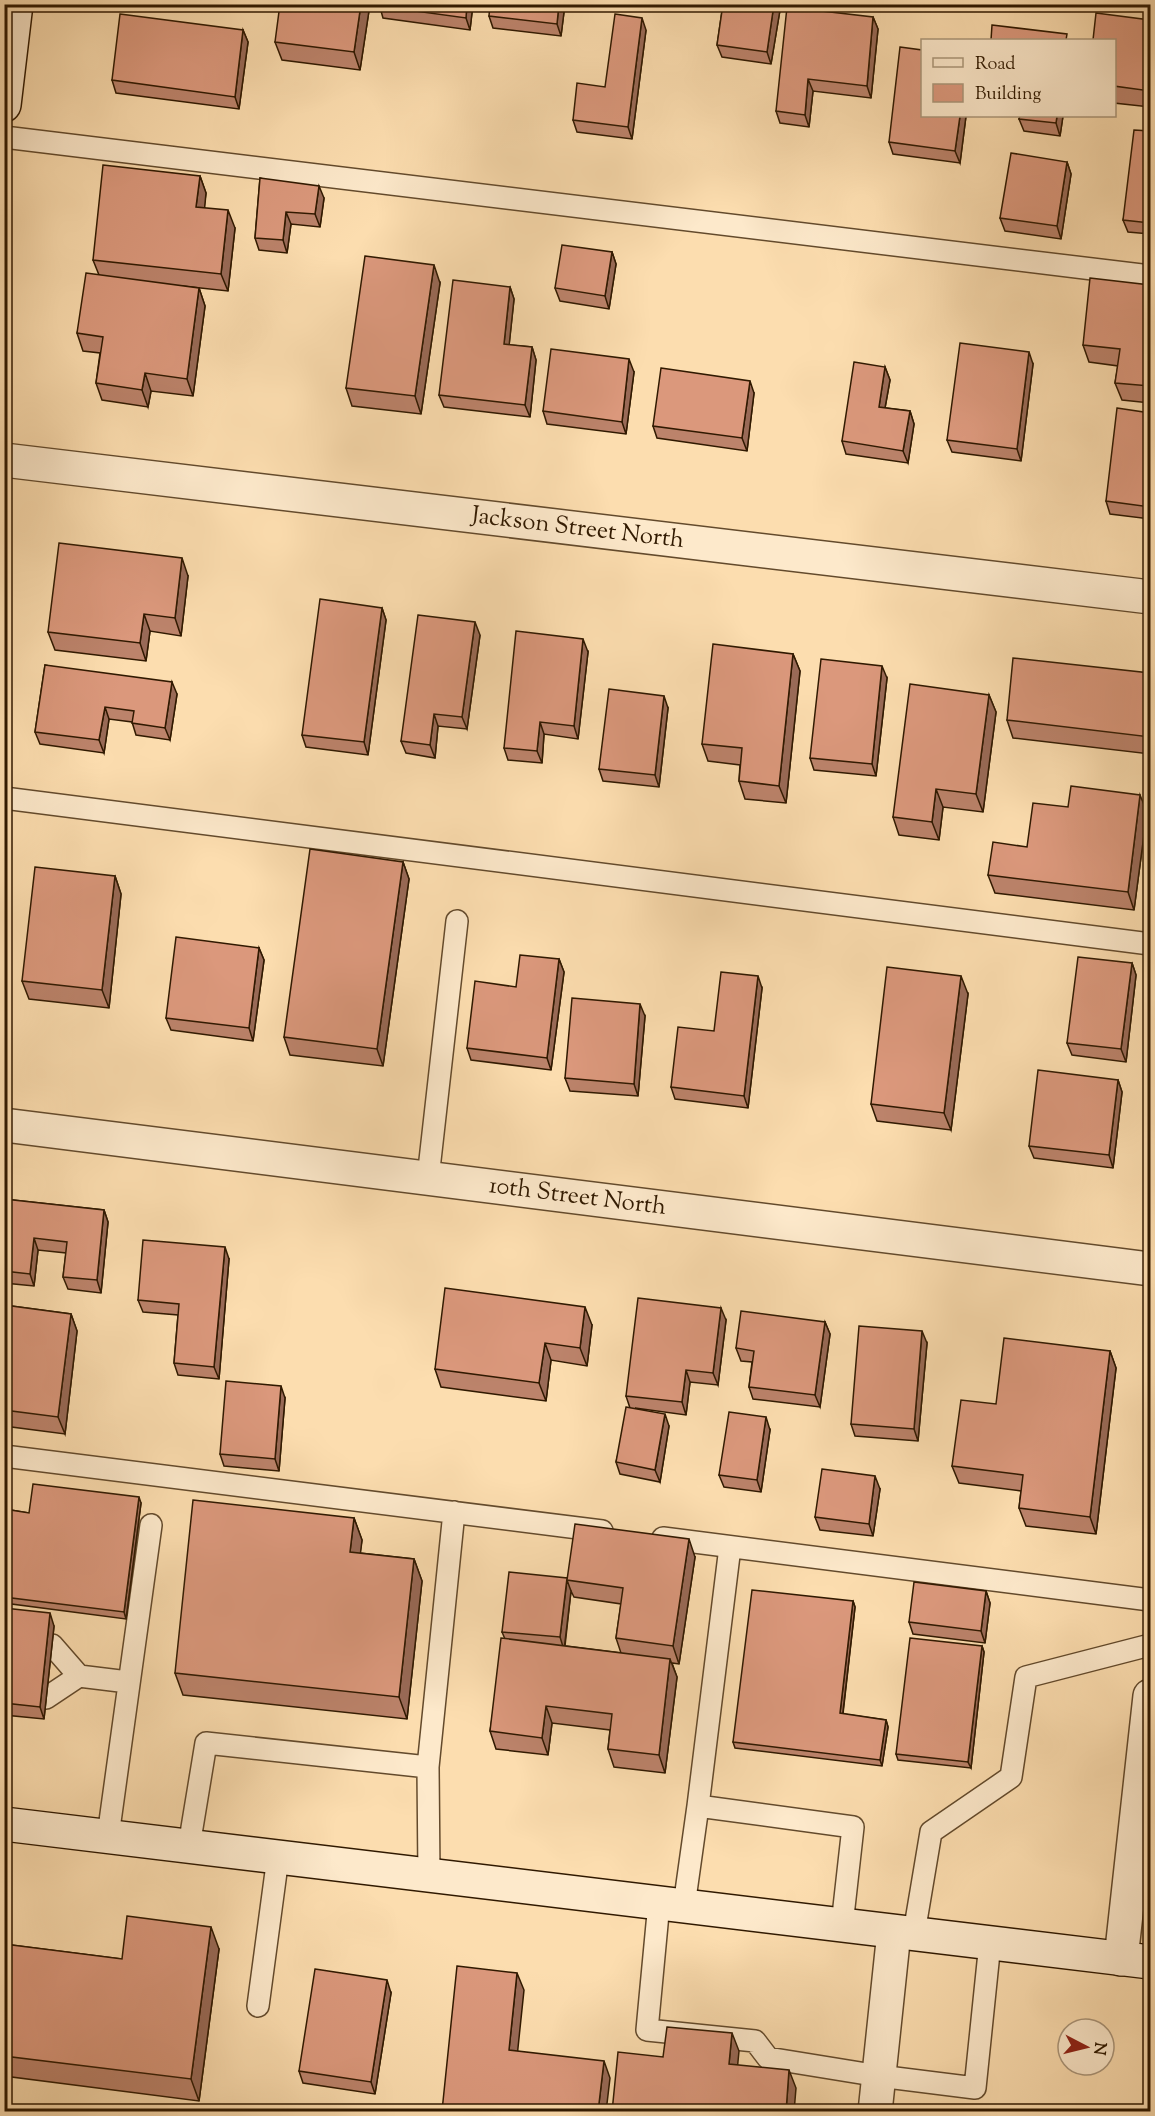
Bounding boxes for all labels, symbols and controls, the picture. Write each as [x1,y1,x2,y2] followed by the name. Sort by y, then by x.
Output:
[921,39,1116,117] legend
[975,52,1015,78] text: Road
[975,82,1041,108] text: Building
[468,499,686,558] street label: Jackson Street North
[487,1169,668,1225] street label: 10th Street North
[1056,2017,1116,2077] north arrow
[1086,2041,1111,2056] text: N

